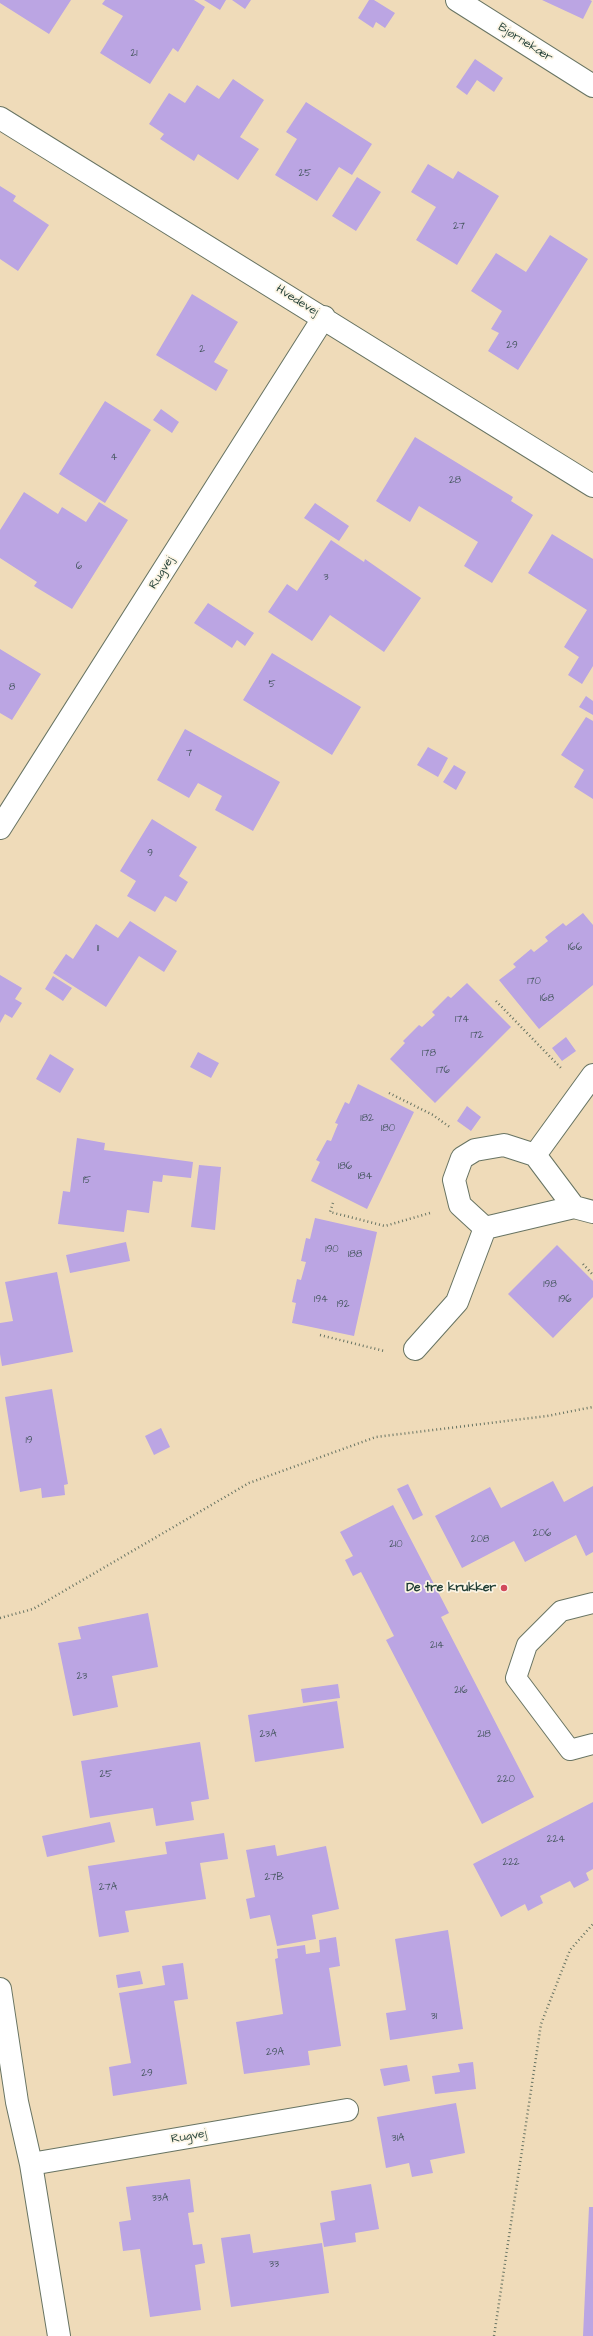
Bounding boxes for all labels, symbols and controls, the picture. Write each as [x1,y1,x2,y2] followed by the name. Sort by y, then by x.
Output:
[495,21,555,65] street label: Bjørnekær
[130,48,138,60] house number: 21
[299,168,311,180] house number: 25
[453,221,465,233] house number: 27
[273,282,321,320] street label: Hvedevej
[506,340,518,352] house number: 29
[199,344,205,356] house number: 2
[111,452,117,464] house number: 4
[449,475,461,487] house number: 28
[146,554,178,592] street label: Rugvej
[76,561,82,573] house number: 6
[323,572,329,584] house number: 3
[268,679,276,691] house number: 5
[9,682,15,694] house number: 8
[186,748,192,760] house number: 7
[147,848,153,860] house number: 9
[568,942,582,954] house number: 166
[97,943,99,955] house number: 11
[527,976,541,988] house number: 170
[540,993,554,1005] house number: 168
[455,1014,469,1026] house number: 174
[470,1030,484,1042] house number: 172
[422,1048,436,1060] house number: 178
[436,1065,450,1077] house number: 176
[360,1113,374,1125] house number: 182
[381,1123,395,1135] house number: 180
[338,1161,352,1173] house number: 186
[358,1171,372,1183] house number: 184
[83,1175,91,1187] house number: 15
[325,1244,339,1256] house number: 190
[348,1249,362,1261] house number: 188
[543,1279,557,1291] house number: 198
[314,1294,328,1306] house number: 194
[558,1294,572,1306] house number: 196
[337,1299,349,1311] house number: 192
[26,1435,32,1447] house number: 19
[533,1528,551,1540] house number: 206
[471,1534,489,1546] house number: 208
[389,1539,403,1551] house number: 210
[406,1581,496,1595] place label: De tre krukker
[499,1583,509,1593] marker: De tre krukker
[430,1640,444,1652] house number: 214
[77,1671,87,1683] house number: 23
[454,1685,468,1697] house number: 216
[259,1729,277,1741] house number: 23A
[477,1729,491,1741] house number: 218
[100,1769,112,1781] house number: 25
[497,1774,515,1786] house number: 220
[547,1834,565,1846] house number: 224
[502,1857,520,1869] house number: 222
[265,1872,283,1884] house number: 27B
[99,1882,117,1894] house number: 27A
[431,2011,437,2023] house number: 31
[266,2047,284,2059] house number: 29A
[141,2068,153,2080] house number: 29
[170,2127,208,2147] street label: Rugvej
[392,2133,404,2145] house number: 31A
[152,2193,168,2205] house number: 33A
[269,2259,279,2271] house number: 33

